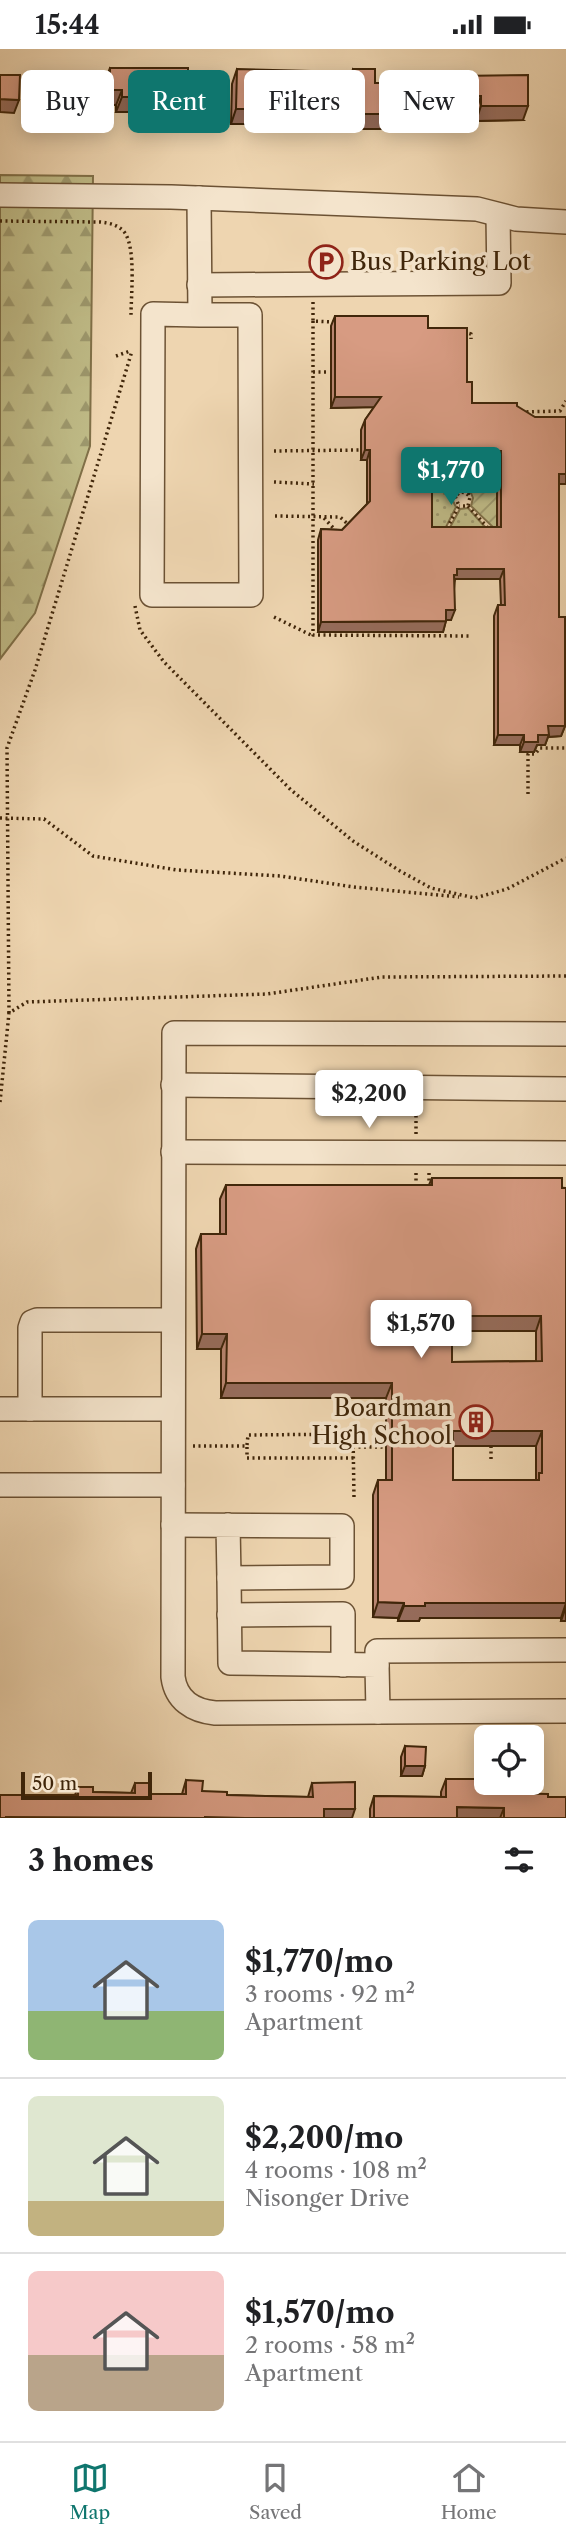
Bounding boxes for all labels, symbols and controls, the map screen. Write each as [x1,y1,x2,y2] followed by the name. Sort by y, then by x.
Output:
[35,9,100,41] text: 15:44
[21,70,114,133] chip: Buy
[128,70,230,133] chip: Rent
[244,70,365,133] chip: Filters
[379,70,479,133] chip: New
[307,243,345,281] parking icon: Bus Parking Lot
[350,247,531,276] place label: Bus Parking Lot
[394,447,508,507] pin: $1,770
[417,456,485,484] text: $1,770
[312,1070,426,1130] pin: $2,200
[331,1079,407,1107] text: $2,200
[364,1301,478,1360] pin: $1,570
[387,1309,455,1337] text: $1,570
[312,1393,452,1450] place label: Boardman High School
[457,1403,495,1441] building icon: Boardman High School
[474,1725,544,1795] map controls
[474,1725,544,1795] button: locate
[21,1769,152,1801] scale bar
[32,1772,77,1795] text: 50 m
[500,1841,538,1879] icon: filters
[28,1842,154,1879] text: 3 homes
[245,1943,393,1980] text: $1,770/mo
[84,1948,168,2032] icon: home
[245,1980,415,2008] text: 3 rooms · 92 m²
[245,2008,363,2036] text: Apartment
[245,2119,403,2156] text: $2,200/mo
[84,2124,168,2208] icon: home
[245,2156,427,2184] text: 4 rooms · 108 m²
[245,2184,409,2212] text: Nisonger Drive
[245,2294,395,2331] text: $1,570/mo
[84,2299,168,2383] icon: home
[245,2331,415,2359] text: 2 rooms · 58 m²
[245,2359,363,2387] text: Apartment
[69,2459,110,2524] tab: Map
[249,2459,302,2524] tab: Saved
[441,2459,497,2524] tab: Home

